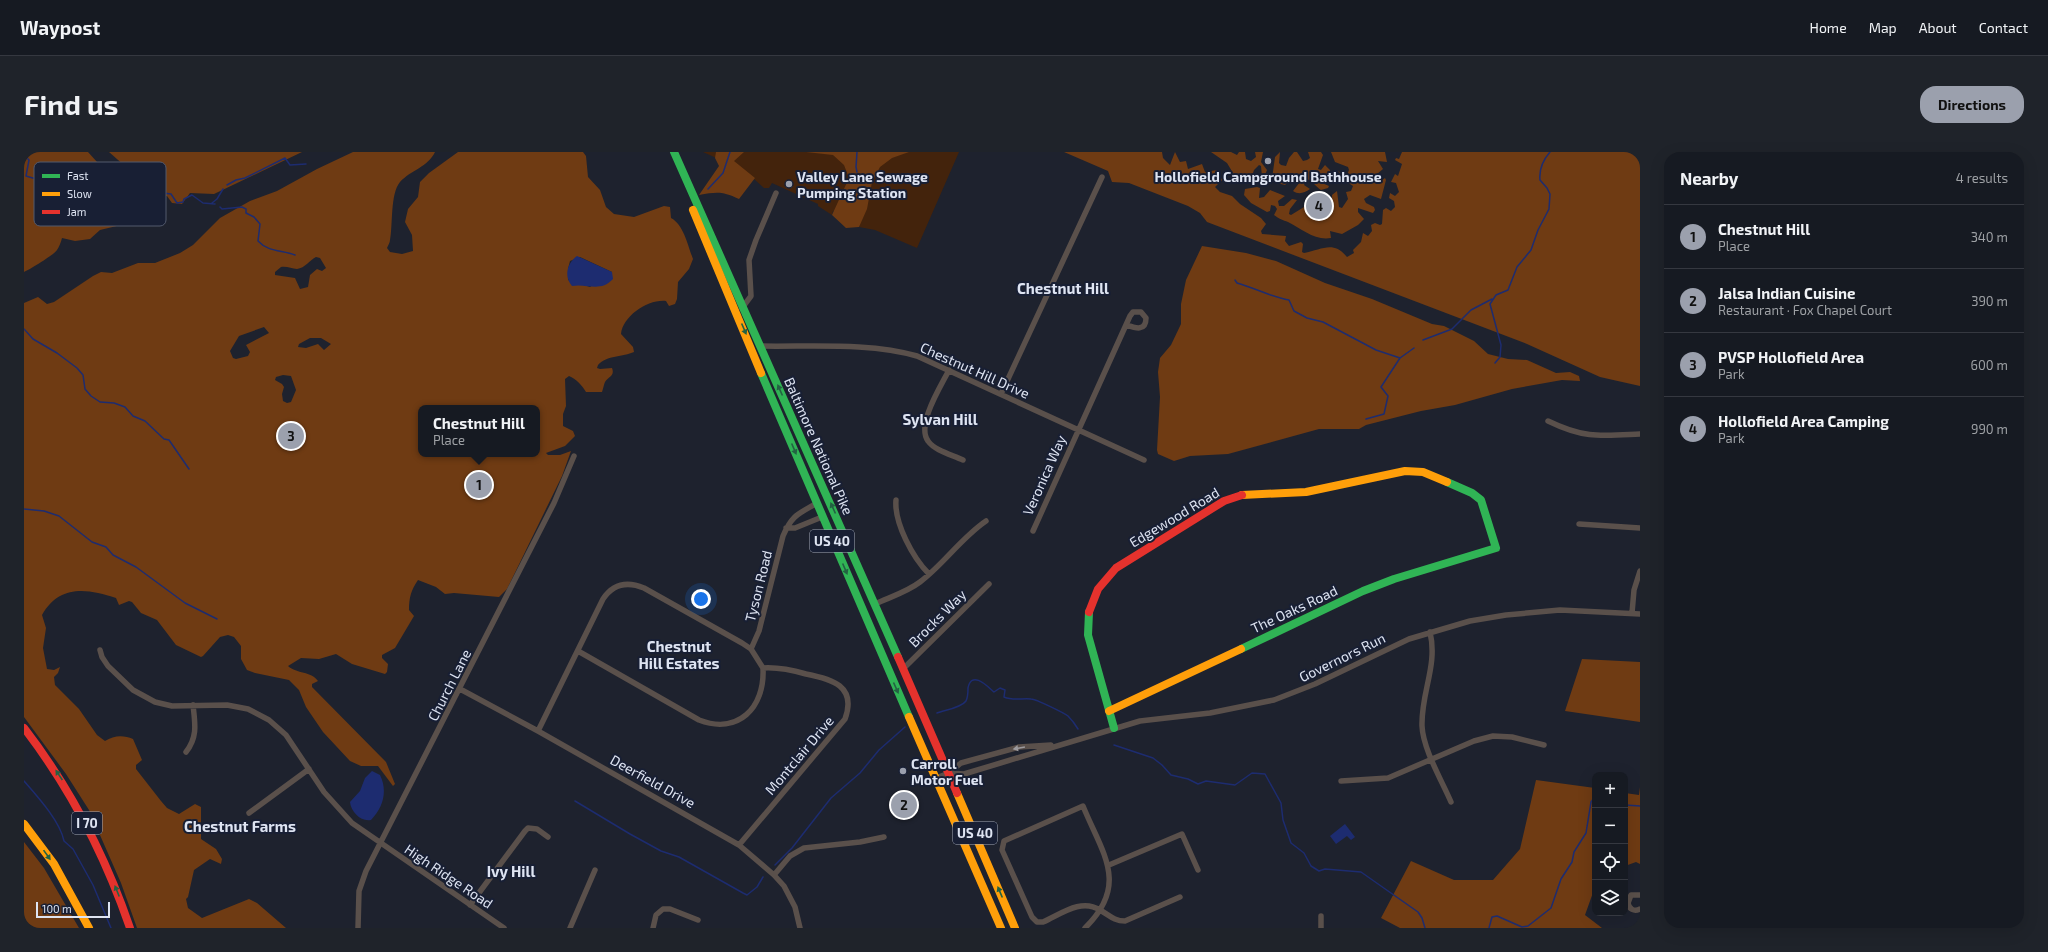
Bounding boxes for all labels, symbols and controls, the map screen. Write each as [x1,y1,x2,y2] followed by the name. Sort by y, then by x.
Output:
[20,16,100,39] text: Waypost
[1810,19,1847,36] text: Home
[1869,19,1897,36] text: Map
[1919,19,1957,36] text: About
[1979,19,2028,36] text: Contact
[1920,86,2024,123] button: Directions
[24,87,118,121] text: Find us
[1263,156,1273,166] marker: Hollofield Campground Bathhouse
[34,162,166,226] legend
[797,168,928,201] place label: Valley Lane Sewage Pumping Station
[1154,168,1382,185] place label: Hollofield Campground Bathhouse
[1680,168,1738,188] text: Nearby
[67,169,89,182] text: Fast
[1956,170,2008,186] text: 4 results
[784,179,794,189] marker: Valley Lane Sewage Pumping Station
[67,187,92,200] text: Slow
[1306,191,1332,221] pin: 4
[67,205,86,218] text: Jam
[1718,220,1810,238] text: Chestnut Hill
[1690,229,1696,245] text: 1
[1971,229,2008,245] text: 340 m
[1718,238,1750,254] text: Place
[1017,279,1109,297] district label: Chestnut Hill
[1718,284,1856,302] text: Jalsa Indian Cuisine
[1689,293,1697,309] text: 2
[1971,293,2008,309] text: 390 m
[1718,302,1892,318] text: Restaurant · Fox Chapel Court
[741,324,747,335] one-way arrow
[918,338,1032,402] street label: Chestnut Hill Drive
[1718,348,1864,366] text: PVSP Hollofield Area
[1689,357,1697,373] text: 3
[1971,357,2008,373] text: 600 m
[1718,366,1745,382] text: Park
[781,375,857,517] street label: Baltimore National Pike
[777,384,783,395] one-way arrow
[418,405,540,457] popup
[902,410,978,429] district label: Sylvan Hill
[1718,412,1889,430] text: Hollofield Area Camping
[433,414,525,432] text: Chestnut Hill
[278,421,304,451] pin: 3
[1689,421,1697,437] text: 4
[1971,421,2008,437] text: 990 m
[1718,430,1745,446] text: Park
[433,432,465,448] text: Place
[1019,432,1070,518] street label: Veronica Way
[791,444,797,455] one-way arrow
[466,470,492,500] pin: 1
[1126,483,1222,551] street label: Edgewood Road
[830,503,836,514] one-way arrow
[810,530,854,552] road number: US 40
[741,548,775,624] street label: Tyson Road
[841,563,848,575] one-way arrow
[1248,582,1340,636] street label: The Oaks Road
[905,585,970,650] street label: Brocks Way
[691,589,711,609] your location
[1296,629,1388,685] street label: Governors Run
[638,637,720,672] district label: Chestnut Hill Estates
[424,646,474,724] street label: Church Lane
[894,683,900,695] one-way arrow
[761,712,837,798] street label: Montclair Drive
[1013,745,1025,751] one-way arrow
[608,751,698,811] street label: Deerfield Drive
[911,755,984,788] place label: Carroll Motor Fuel
[898,766,908,776] marker: Carroll Motor Fuel
[55,770,63,781] one-way arrow
[1592,772,1628,916] map controls
[1592,772,1628,808] button: +
[891,790,917,820] pin: 2
[1592,808,1628,844] button: −
[72,812,102,834] road number: I 70
[184,817,296,835] district label: Chestnut Farms
[953,822,997,844] road number: US 40
[402,840,496,912] street label: High Ridge Road
[1592,844,1628,880] button: locate
[43,850,51,860] one-way arrow
[487,862,535,881] district label: Ivy Hill
[1592,880,1628,916] button: layers
[114,885,120,897] one-way arrow
[997,887,1003,898] one-way arrow
[36,900,110,919] scale bar
[42,902,72,915] text: 100 m

